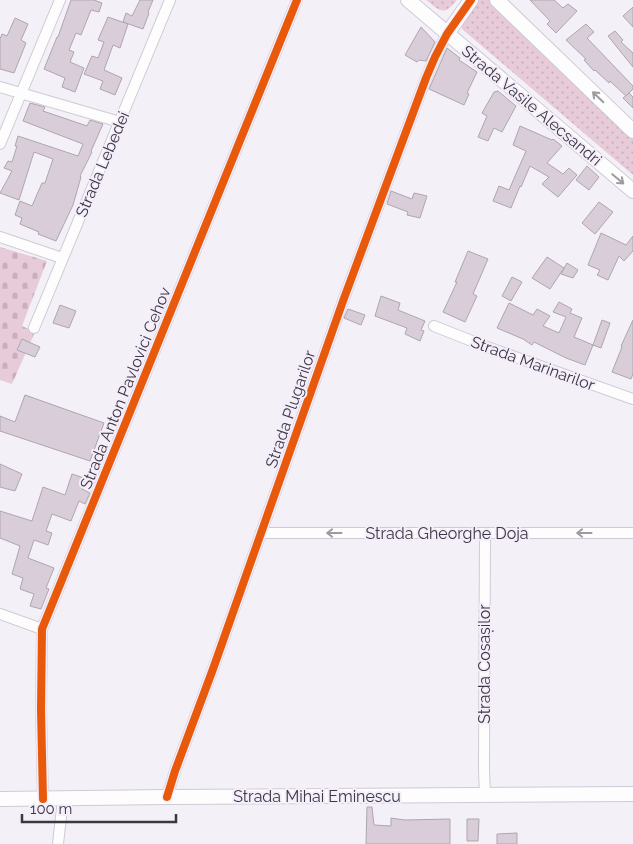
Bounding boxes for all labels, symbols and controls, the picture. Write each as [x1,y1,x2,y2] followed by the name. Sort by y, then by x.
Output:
[458,41,606,170] street label: Strada Vasile Alecsandri
[592,91,604,103] one-way arrow
[72,109,133,220] street label: Strada Lebedei
[611,173,624,184] one-way arrow
[76,284,175,492] street label: Strada Anton Pavlovici Cehov
[468,332,598,395] street label: Strada Marinarilor
[261,348,320,470] street label: Strada Plugarilor
[365,524,529,543] street label: Strada Gheorghe Doja
[327,528,343,538] one-way arrow
[577,528,593,538] one-way arrow
[475,604,494,724] street label: Strada Cosașilor
[233,787,401,806] street label: Strada Mihai Eminescu
[22,792,176,824] scale bar
[30,800,72,818] text: 100 m

